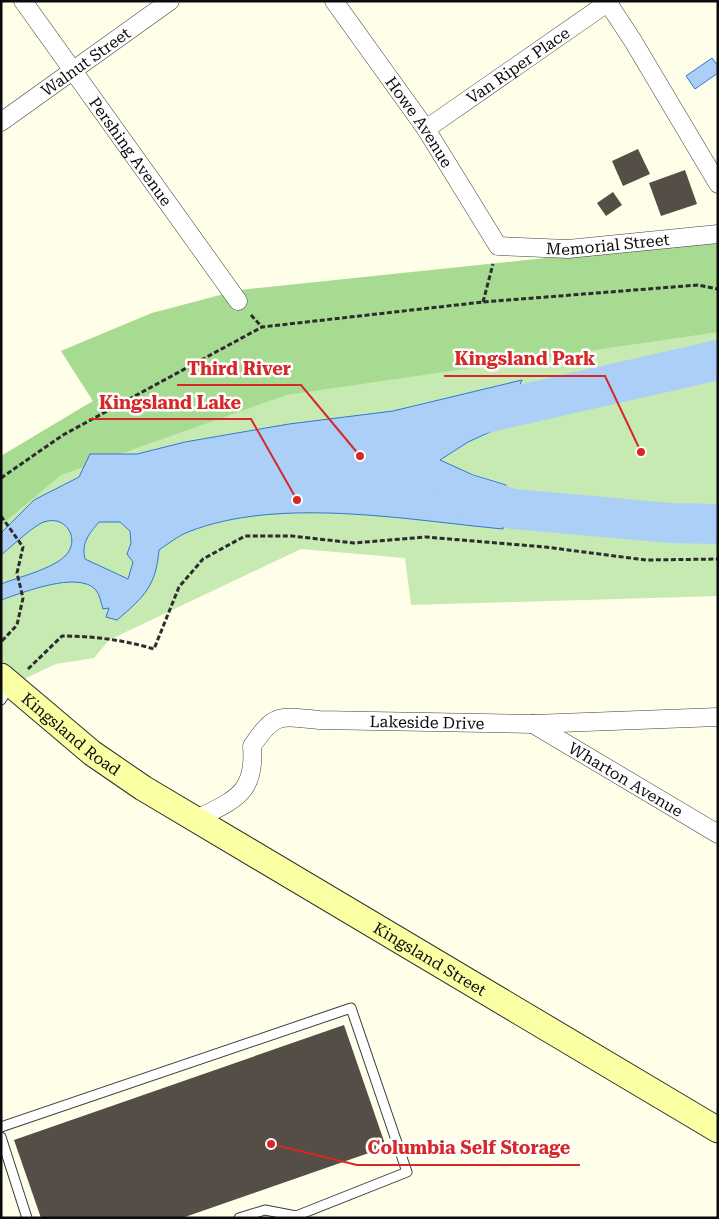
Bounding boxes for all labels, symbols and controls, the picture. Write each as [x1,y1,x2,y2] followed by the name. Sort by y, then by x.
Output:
[37,23,134,100] street label: Walnut Street
[463,23,573,107] street label: Van Riper Place
[382,73,457,171] street label: Howe Avenue
[85,93,176,210] street label: Pershing Avenue
[546,229,670,259] street label: Memorial Street
[444,343,605,376] callout: Kingsland Park
[455,348,596,369] text: Kingsland Park
[177,352,301,385] callout: Third River
[187,358,291,379] text: Third River
[89,386,251,419] callout: Kingsland Lake
[99,392,242,413] text: Kingsland Lake
[18,688,124,779] street label: Kingsland Road
[369,711,485,733] street label: Lakeside Drive
[565,738,687,821] street label: Wharton Avenue
[370,918,490,1000] street label: Kingsland Street
[357,1132,580,1165] callout: Columbia Self Storage
[368,1137,571,1158] text: Columbia Self Storage

